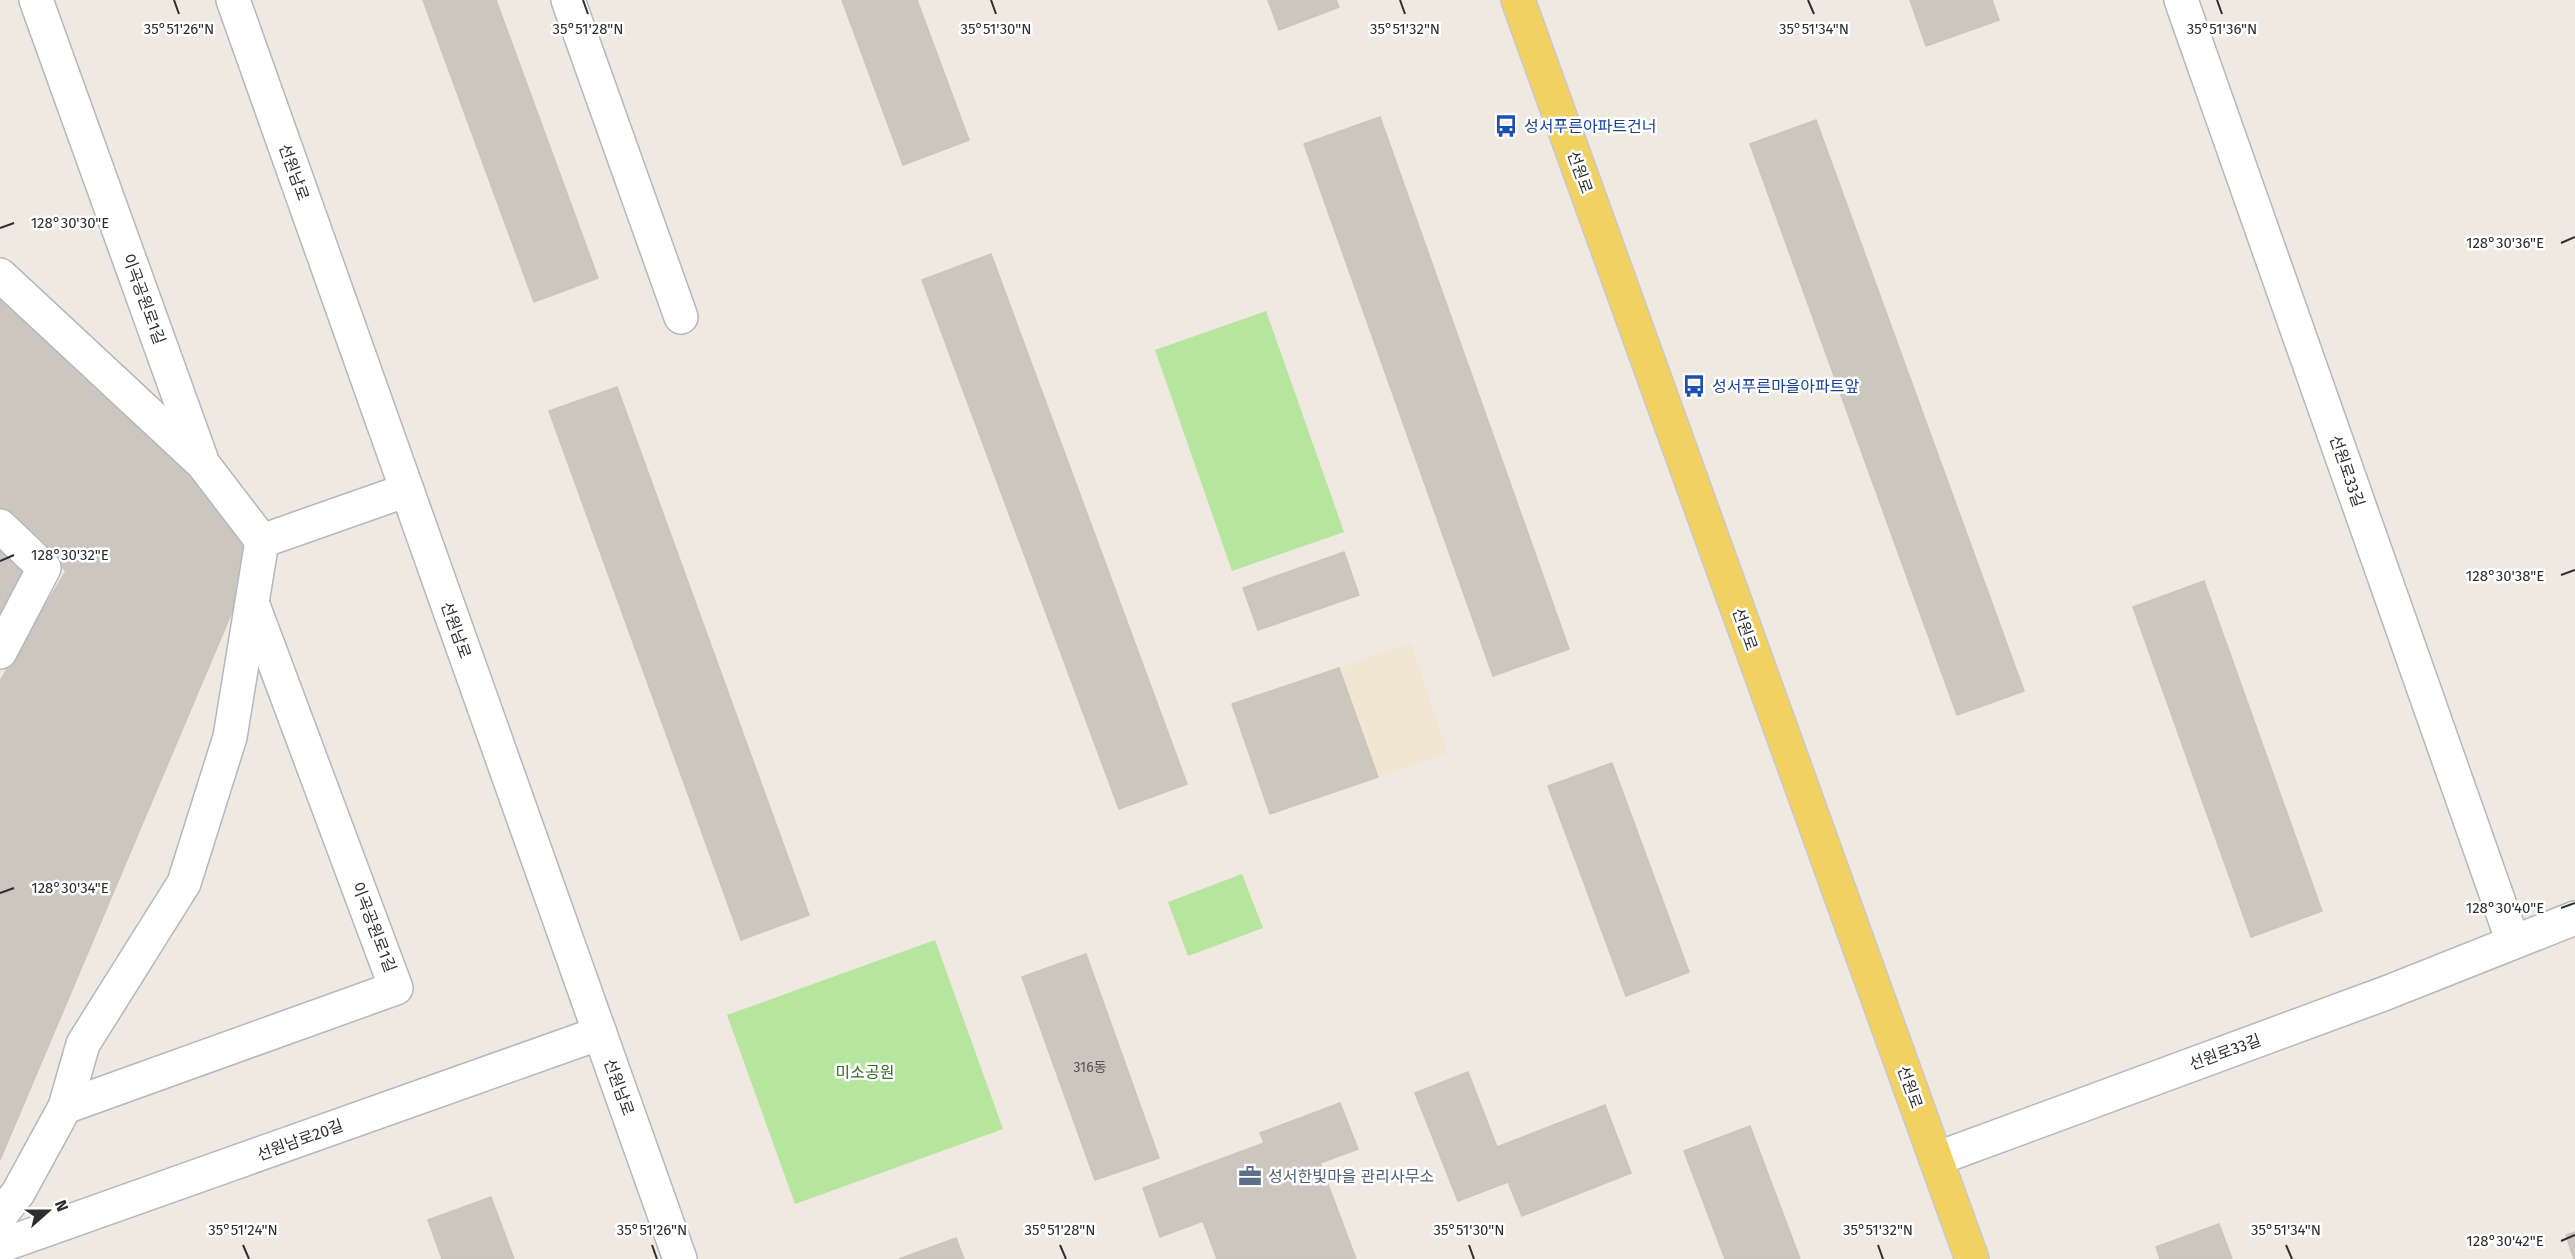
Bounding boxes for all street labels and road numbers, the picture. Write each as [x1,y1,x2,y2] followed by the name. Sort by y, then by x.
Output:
[275,141,313,203] street label: 선원남로
[1564,148,1597,196] street label: 선원로
[119,251,169,347] street label: 이곡공원로1길
[2326,433,2368,509] street label: 선원로33길
[437,599,475,661] street label: 선원남로
[1729,605,1762,653] street label: 선원로
[348,879,400,975] street label: 이곡공원로1길
[2187,1030,2263,1074] street label: 선원로33길
[600,1056,638,1118] street label: 선원남로
[1894,1063,1927,1111] street label: 선원로
[254,1116,346,1164] street label: 선원남로20길

